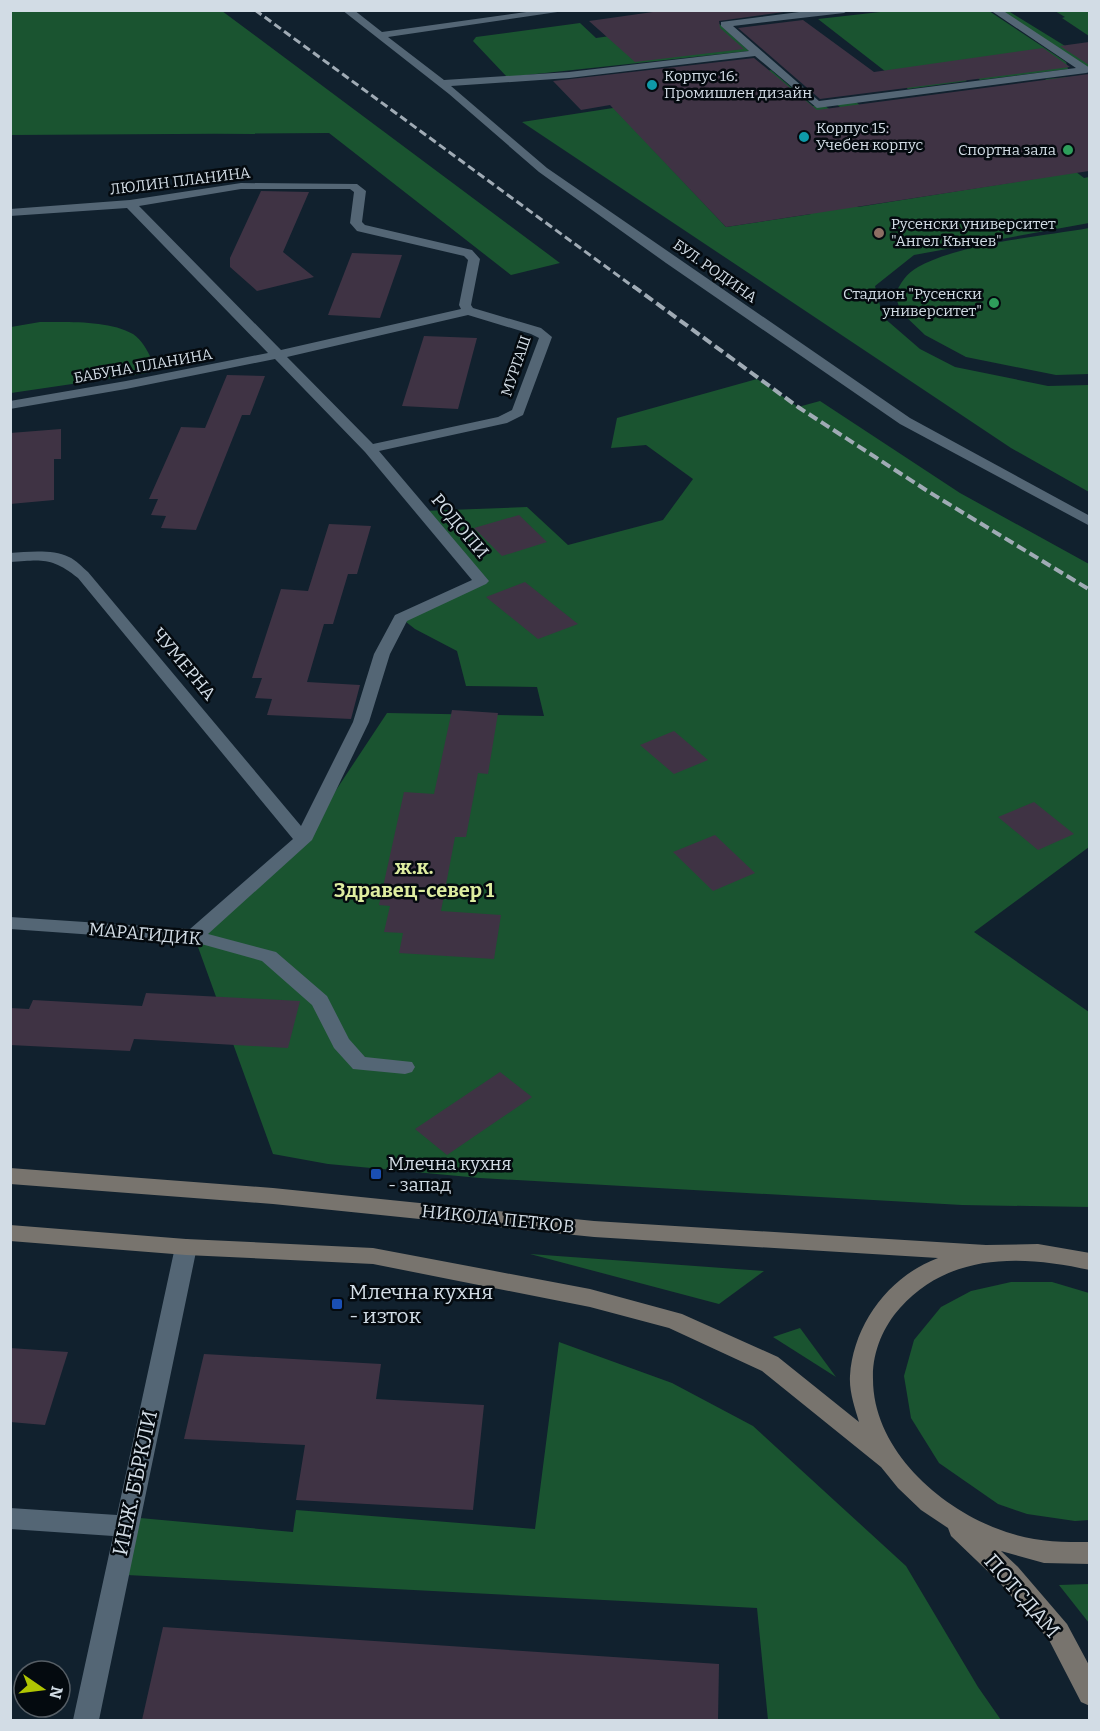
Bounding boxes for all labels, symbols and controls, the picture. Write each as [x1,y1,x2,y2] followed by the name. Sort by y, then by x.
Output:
[664,67,812,102] place label: Корпус 16: Промишлен дизайн
[645,78,659,92] marker: Корпус 16: Промишлен дизайн
[816,119,924,154] place label: Корпус 15: Учебен корпус
[797,130,811,144] marker: Корпус 15: Учебен корпус
[958,141,1056,159] place label: Спортна зала
[1061,143,1075,157] marker: Спортна зала
[109,163,252,199] street label: ЛЮЛИН ПЛАНИНА
[891,215,1056,250] place label: Русенски университет "Ангел Кънчев"
[872,226,886,240] marker: Русенски университет "Ангел Кънчев"
[670,235,761,307] street label: БУЛ. РОДИНА
[843,285,982,320] place label: Стадион "Русенски университет"
[987,296,1001,310] marker: Стадион "Русенски университет"
[497,333,535,399] street label: МУРГАШ
[72,345,214,387] street label: БАБУНА ПЛАНИНА
[427,489,493,563] street label: РОДОПИ
[147,623,221,705] street label: ЧУМЕРНА
[334,855,495,902] district label: ж.к. Здравец-север 1
[88,918,202,950] street label: МАРАГИДИК
[388,1153,512,1196] place label: Млечна кухня - запад
[369,1167,383,1181] marker: Млечна кухня - запад
[421,1200,575,1238] street label: НИКОЛА ПЕТКОВ
[349,1279,493,1329] place label: Млечна кухня - изток
[330,1297,344,1311] marker: Млечна кухня - изток
[107,1408,163,1558] street label: ИНЖ. БЪРКЛИ
[978,1549,1066,1643] street label: ПОТСДАМ
[12,1659,72,1719] north arrow
[45,1684,67,1701] text: N

